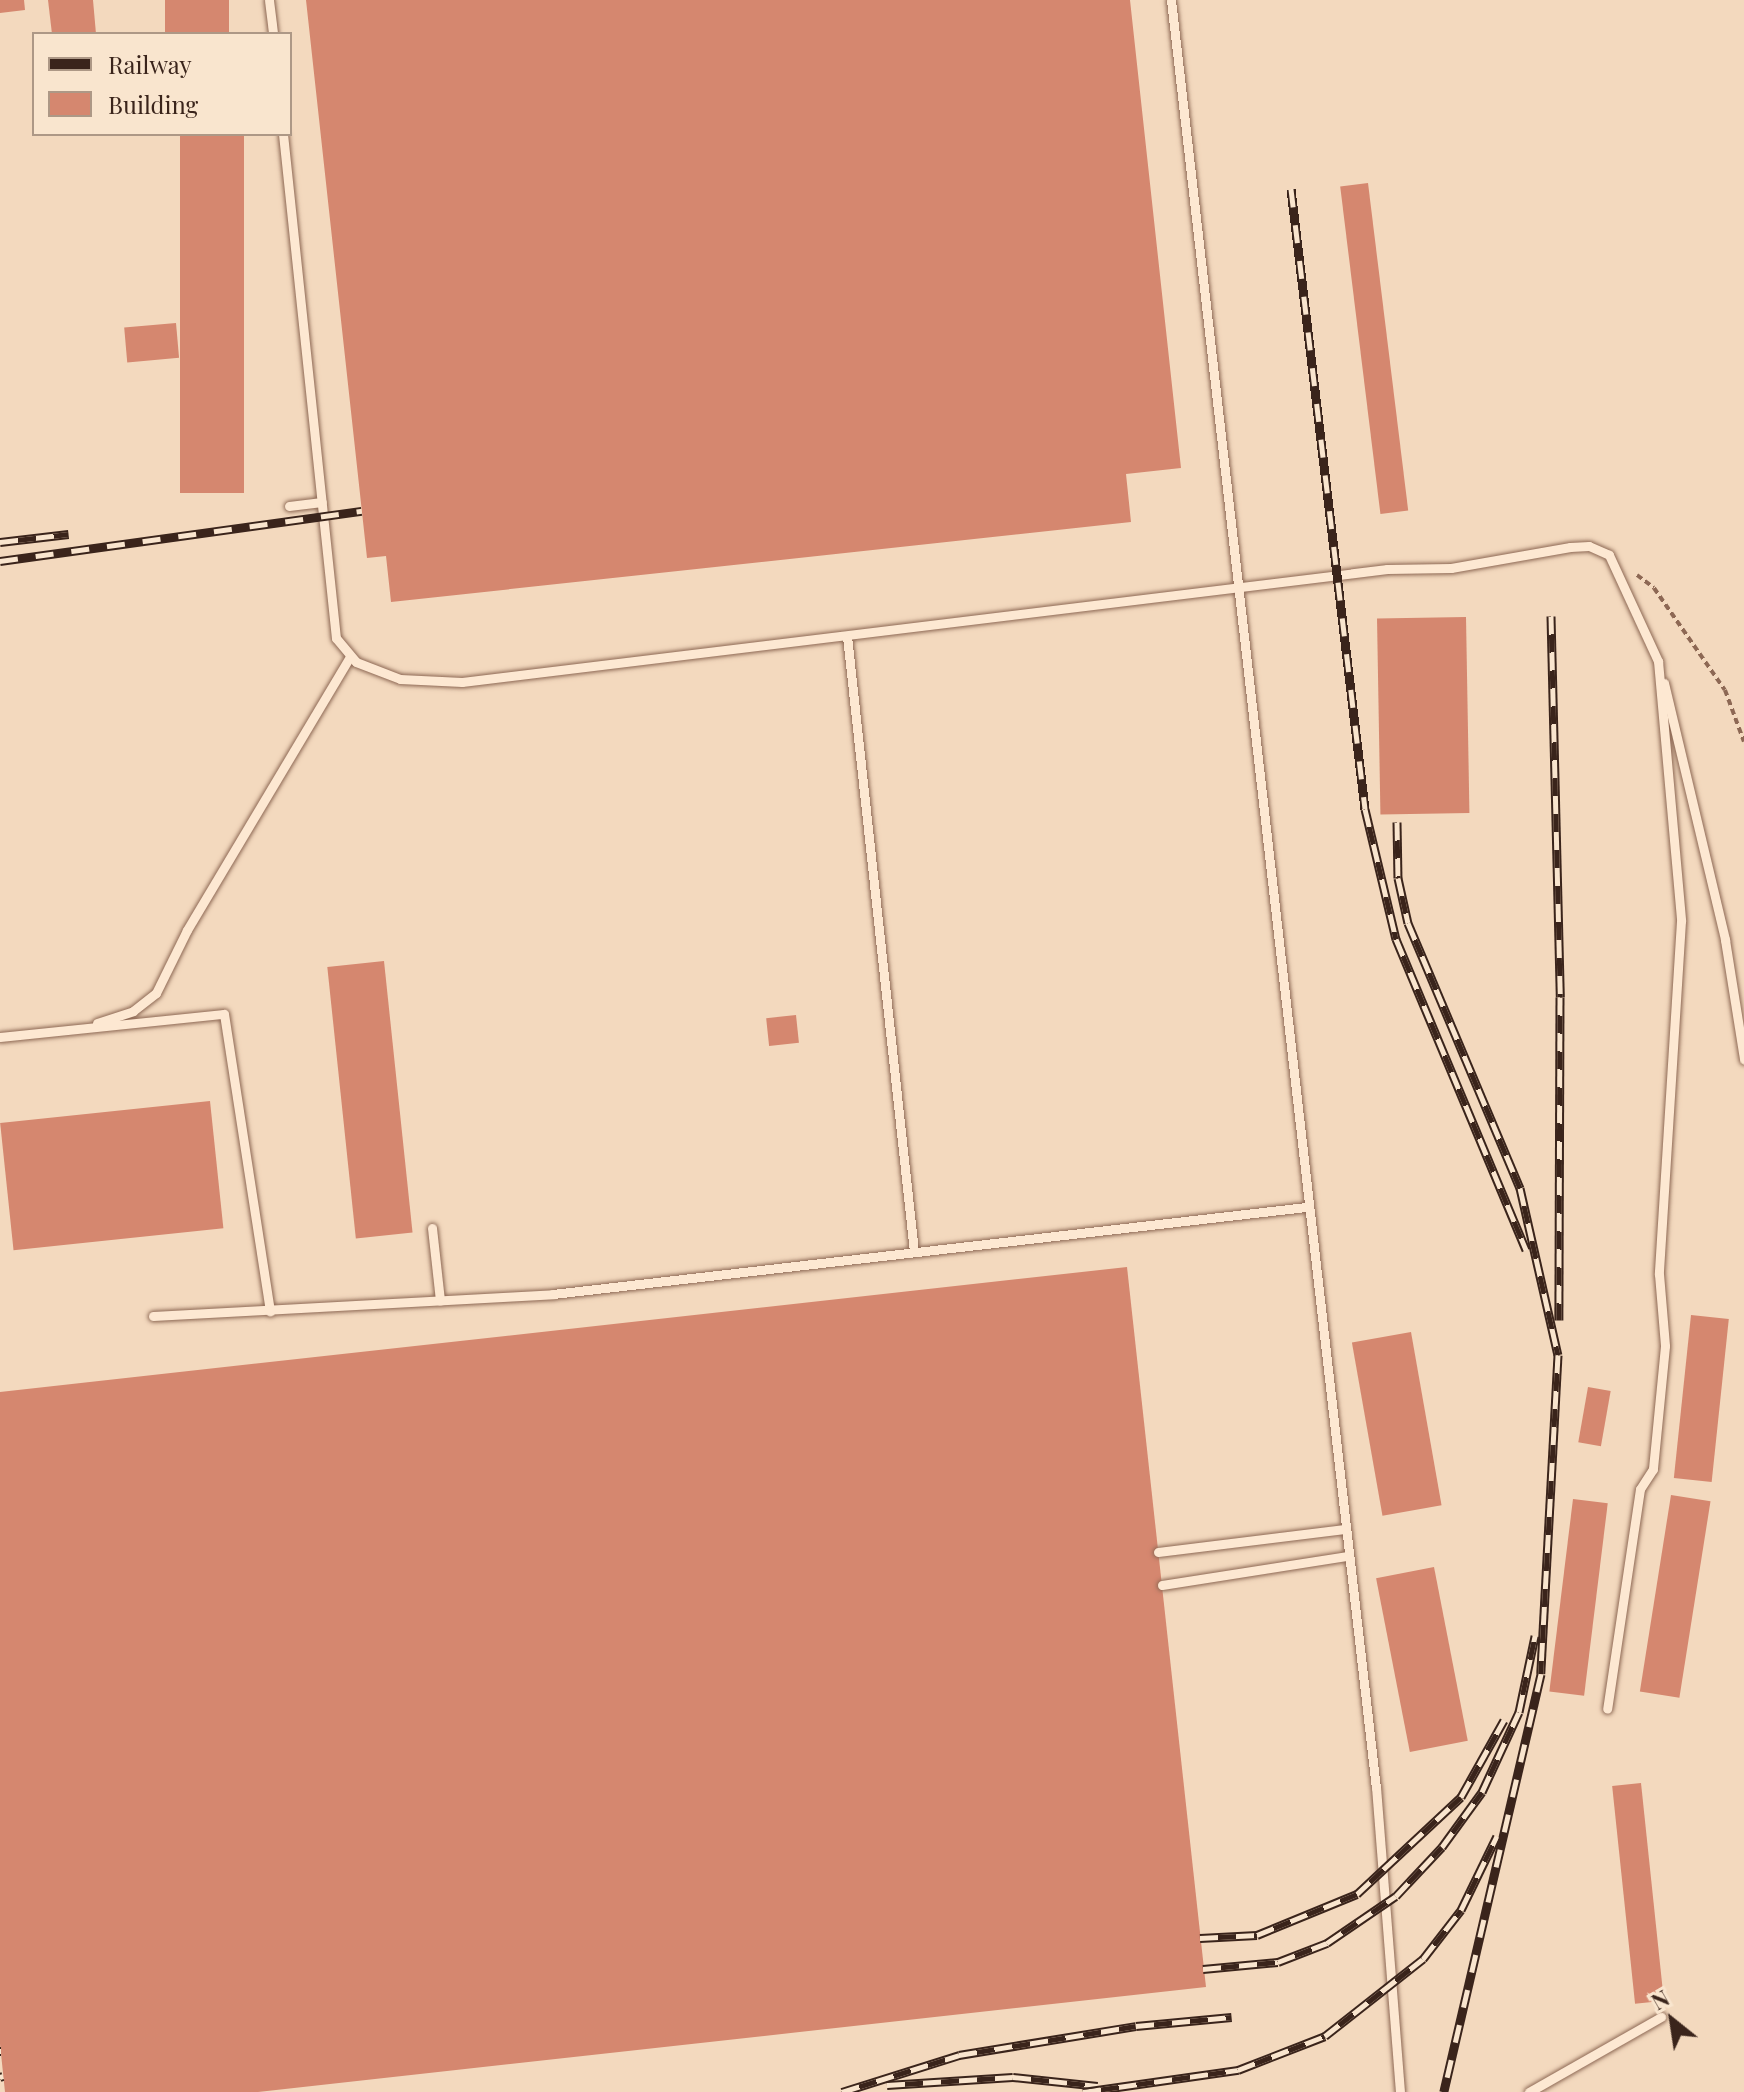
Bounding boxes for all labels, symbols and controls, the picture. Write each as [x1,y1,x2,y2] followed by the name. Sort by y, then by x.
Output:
[32,32,292,136] legend
[108,48,192,80] text: Railway
[108,88,198,120] text: Building
[1632,1980,1712,2060] north arrow
[1646,1982,1674,2016] text: N

